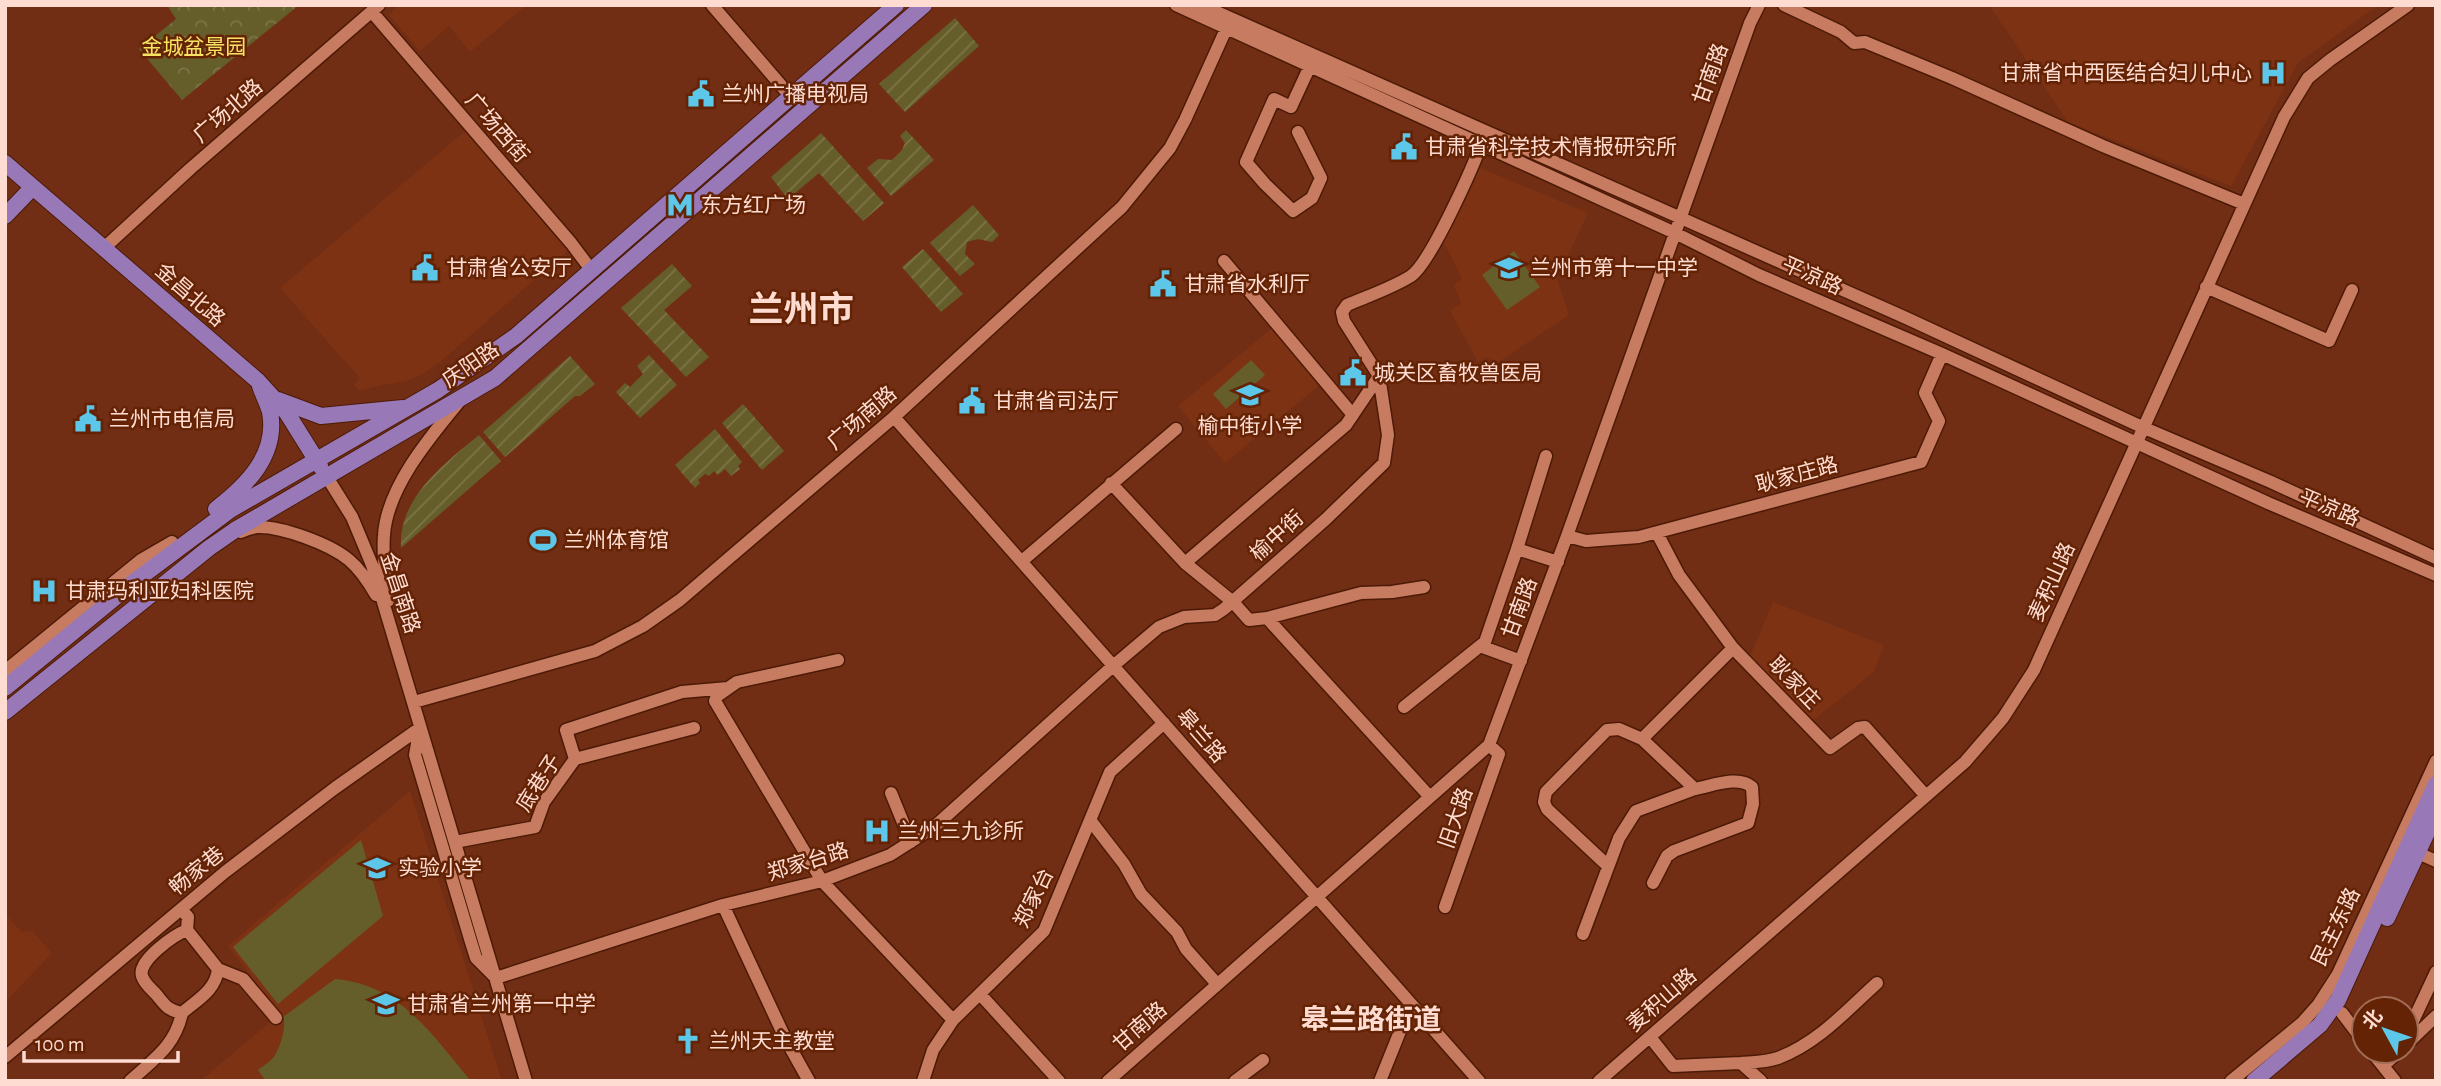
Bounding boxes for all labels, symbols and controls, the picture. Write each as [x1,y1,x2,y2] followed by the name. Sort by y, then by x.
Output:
[142,36,247,58] park label: 金城盆景园
[1689,40,1732,107] street label: 甘南路
[2258,58,2288,88] hospital icon: 甘肃省中西医结合妇儿中心
[2000,62,2252,84] place label: 甘肃省中西医结合妇儿中心
[189,75,267,146] street label: 广场北路
[686,79,716,109] public building icon: 兰州广播电视局
[722,83,869,105] place label: 兰州广播电视局
[462,89,533,167] street label: 广场西街
[1389,132,1419,162] public building icon: 甘肃省科学技术情报研究所
[1425,136,1677,158] place label: 甘肃省科学技术情报研究所
[665,190,695,220] metro station icon: 东方红广场
[701,194,806,216] place label: 东方红广场
[410,253,440,283] public building icon: 甘肃省公安厅
[1494,253,1524,283] school or university icon: 兰州市第十一中学
[1779,253,1845,298] street label: 平凉路
[446,257,572,279] place label: 甘肃省公安厅
[1530,257,1698,279] place label: 兰州市第十一中学
[151,259,229,330] street label: 金昌北路
[1148,269,1178,299] public building icon: 甘肃省水利厅
[1184,273,1310,295] place label: 甘肃省水利厅
[748,290,854,328] district label: 兰州市
[438,338,503,391] street label: 庆阳路
[1338,358,1368,388] public building icon: 城关区畜牧兽医局
[1374,362,1542,384] place label: 城关区畜牧兽医局
[1235,380,1265,410] school or university icon: 榆中街小学
[823,382,901,453] street label: 广场南路
[957,386,987,416] public building icon: 甘肃省司法厅
[993,390,1119,412] place label: 甘肃省司法厅
[73,404,103,434] public building icon: 兰州市电信局
[109,408,235,430] place label: 兰州市电信局
[1198,415,1303,437] place label: 榆中街小学
[1753,453,1840,496] street label: 耿家庄路
[2296,485,2362,530] street label: 平凉路
[1246,506,1307,565] street label: 榆中街
[528,525,558,555] sports icon: 兰州体育馆
[564,529,669,551] place label: 兰州体育馆
[2024,539,2079,625] street label: 麦积山路
[377,550,424,636] street label: 金昌南路
[1498,574,1541,641] street label: 甘南路
[29,576,59,606] hospital icon: 甘肃玛利亚妇科医院
[65,580,254,602] place label: 甘肃玛利亚妇科医院
[1765,652,1824,713] street label: 耿家庄
[1172,705,1230,767] street label: 皋兰路
[512,750,565,815] street label: 底巷子
[1435,784,1476,851] street label: 旧大路
[862,816,892,846] hospital icon: 兰州三九诊所
[898,820,1024,842] place label: 兰州三九诊所
[764,839,851,884] street label: 郑家台路
[165,842,228,899] street label: 畅家巷
[362,853,392,883] school or university icon: 实验小学
[398,857,482,879] place label: 实验小学
[1010,865,1057,931] street label: 郑家台
[2307,884,2364,969] street label: 民主东路
[1623,964,1701,1035] street label: 麦积山路
[371,989,401,1019] school or university icon: 甘肃省兰州第一中学
[407,993,596,1015] place label: 甘肃省兰州第一中学
[2350,995,2420,1065] north arrow
[1109,998,1171,1056] street label: 甘南路
[1301,1004,1441,1035] district label: 皋兰路街道
[2359,1006,2387,1033] text: 北
[24,1020,178,1064] scale bar
[673,1026,703,1056] church icon: 兰州天主教堂
[709,1030,835,1052] place label: 兰州天主教堂
[35,1034,85,1055] text: 100 m

